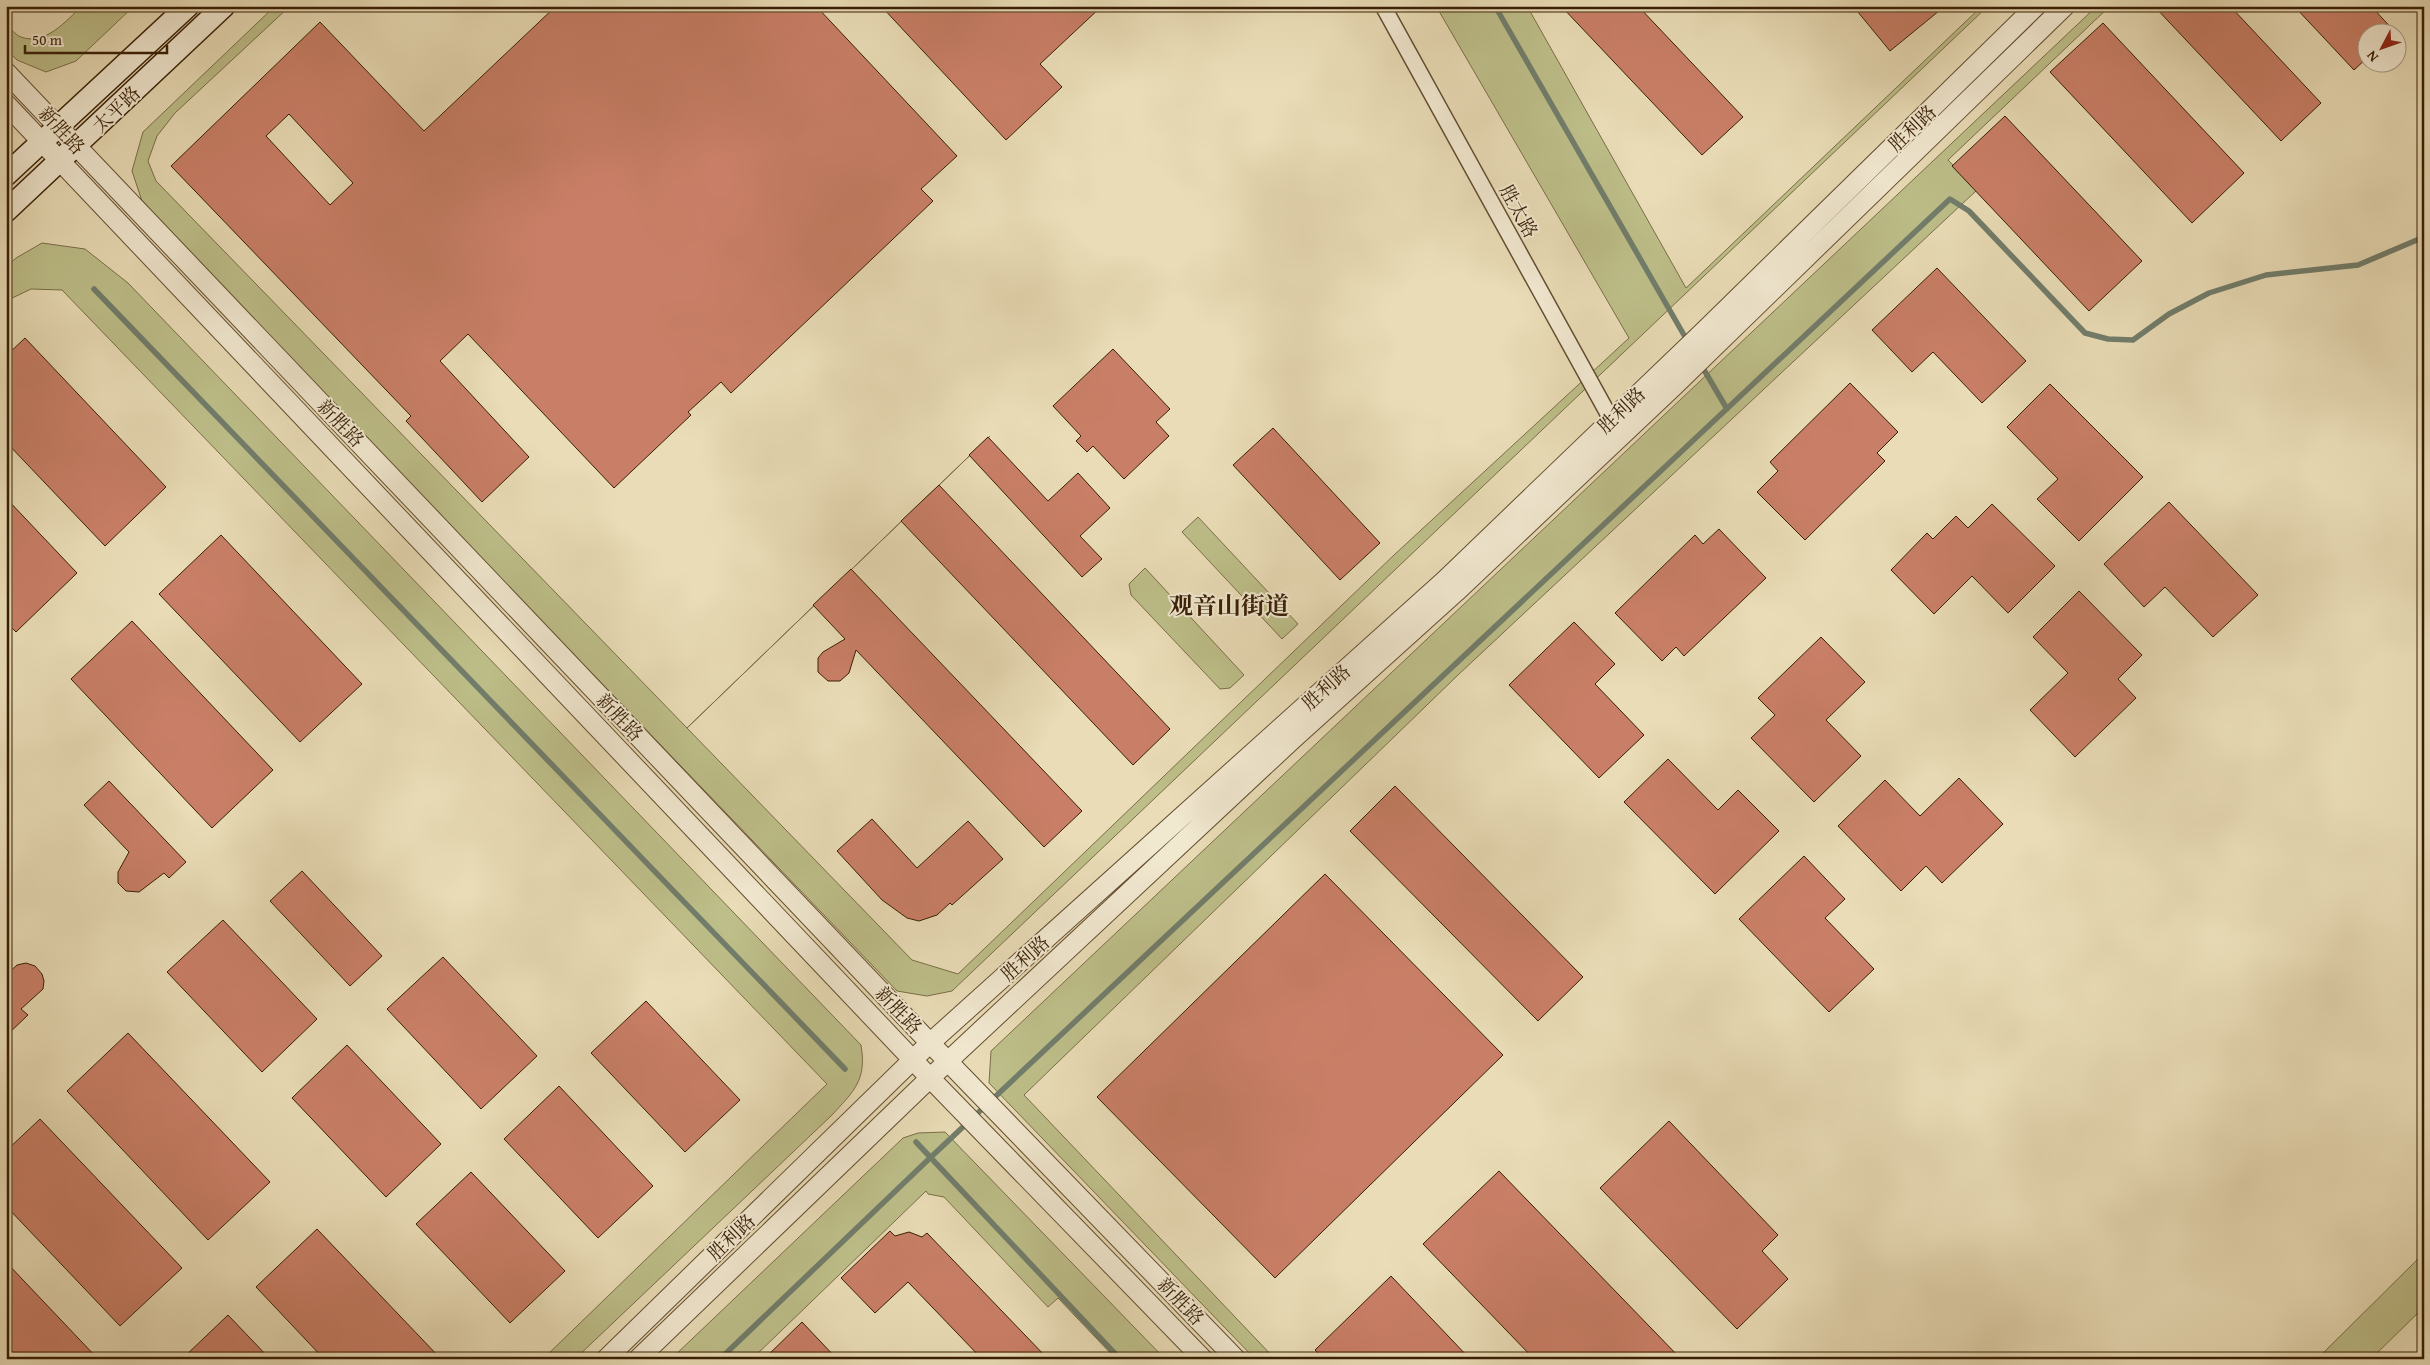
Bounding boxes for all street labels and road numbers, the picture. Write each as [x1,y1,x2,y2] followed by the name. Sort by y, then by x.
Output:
[86,79,146,139] street label: 太平路
[1882,98,1942,158] street label: 胜利路
[32,100,92,160] street label: 新胜路
[1493,179,1545,243] street label: 胜太路
[1591,380,1651,440] street label: 胜利路
[311,393,371,453] street label: 新胜路
[1295,658,1357,716] street label: 胜利路
[590,687,650,747] street label: 新胜路
[994,929,1056,987] street label: 胜利路
[869,980,929,1040] street label: 新胜路
[701,1207,761,1267] street label: 胜利路
[1151,1271,1211,1331] street label: 新胜路

